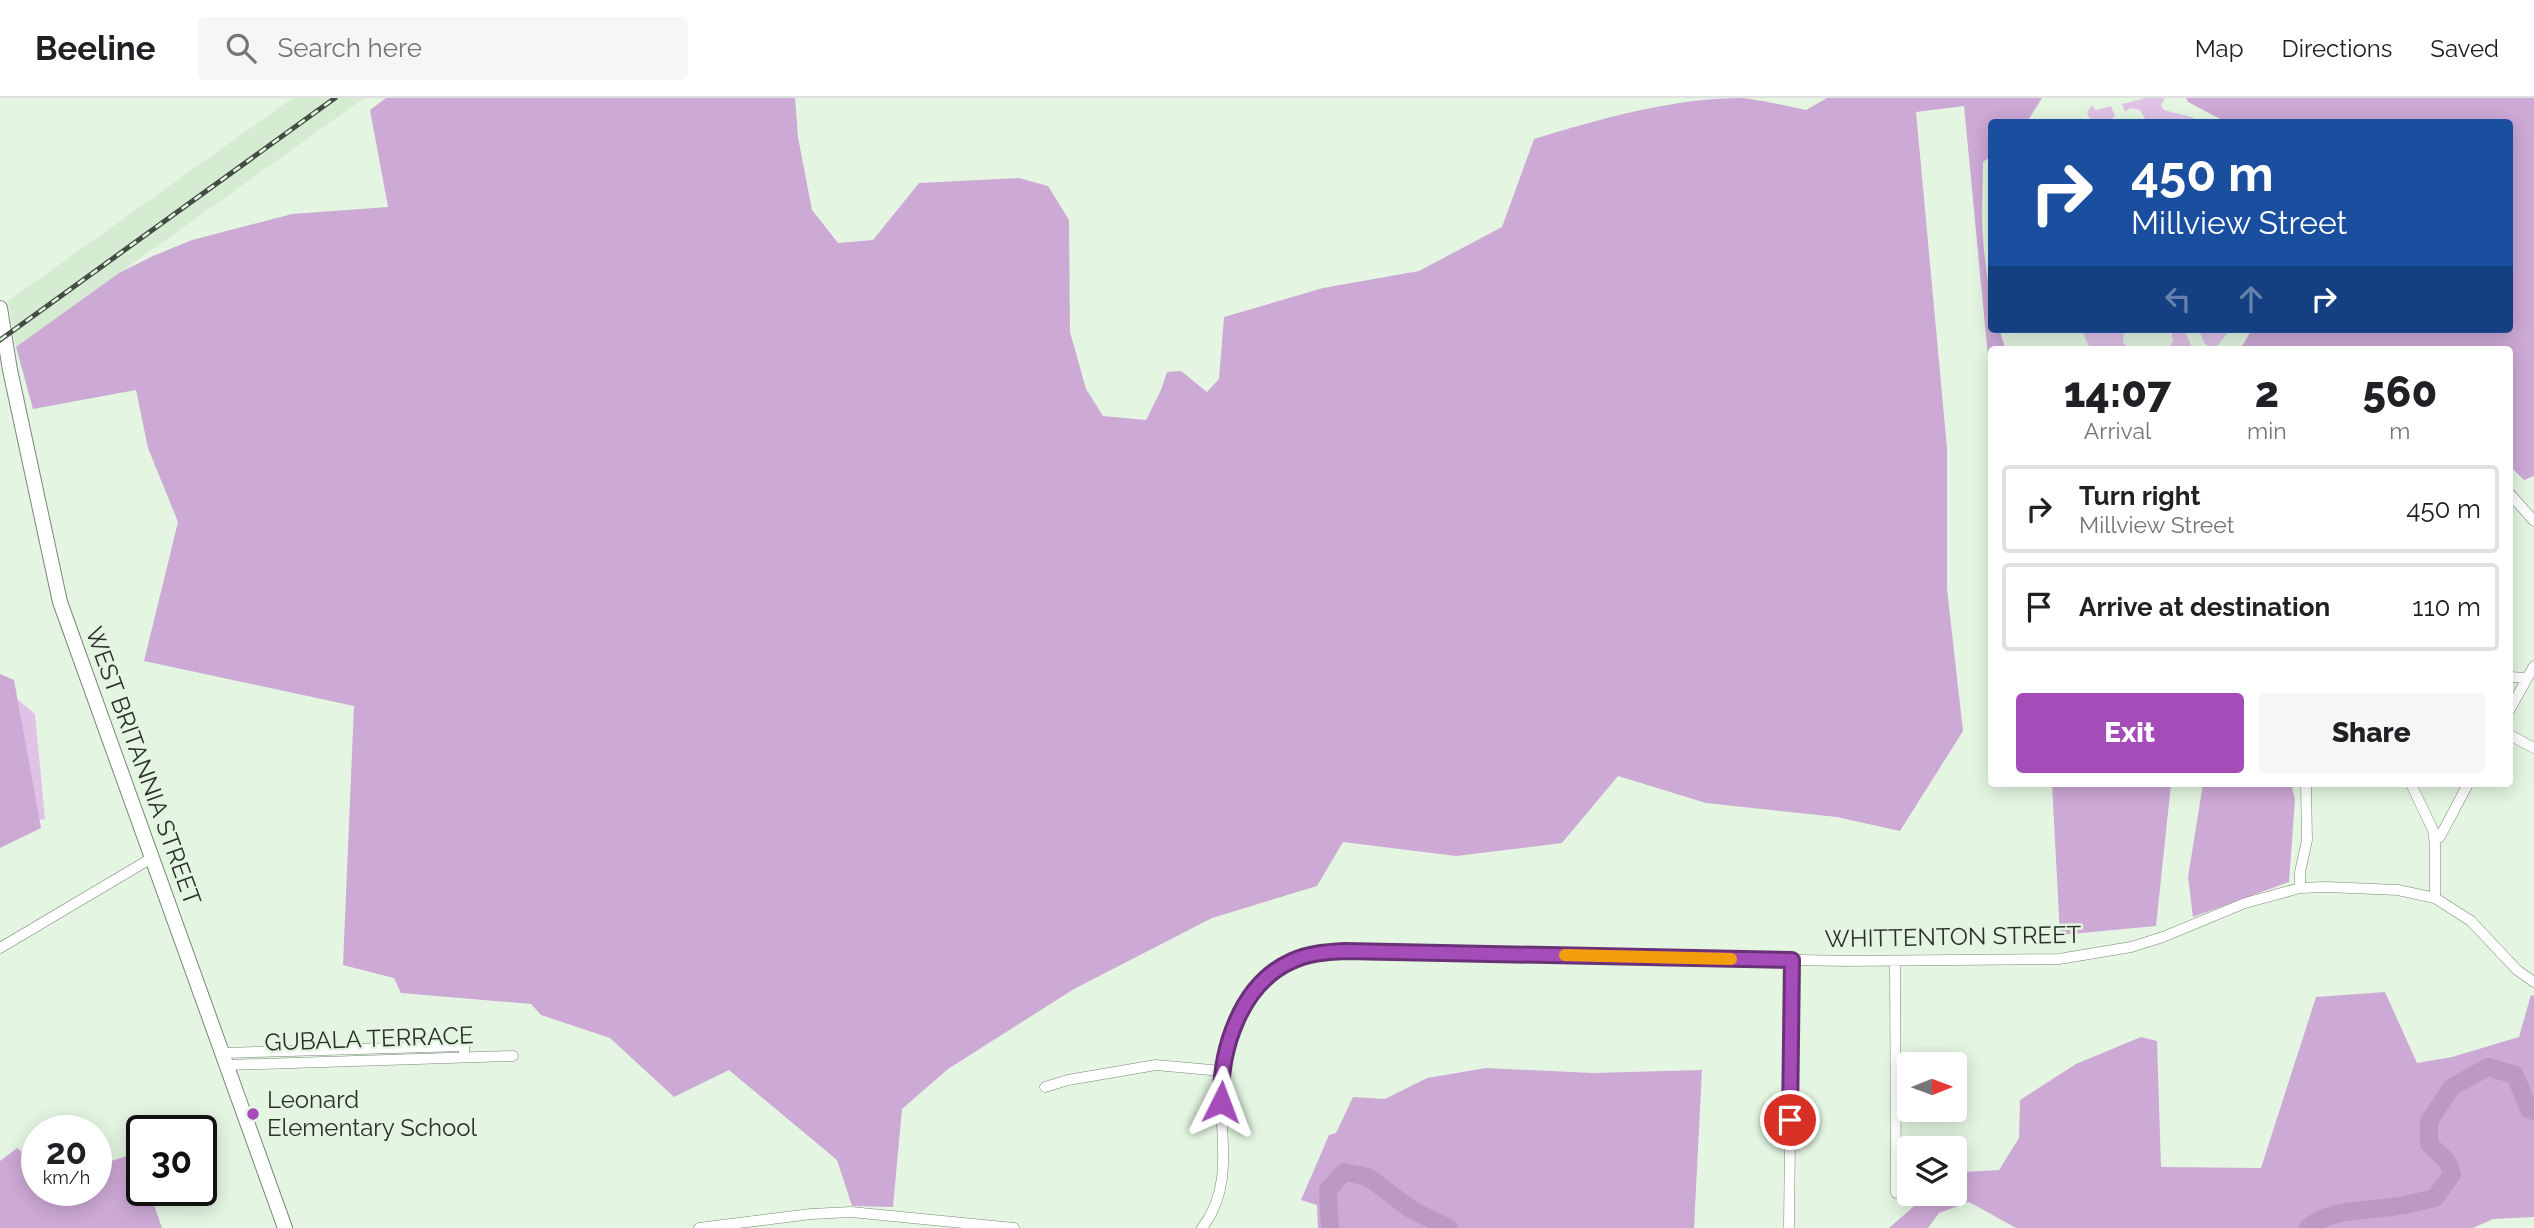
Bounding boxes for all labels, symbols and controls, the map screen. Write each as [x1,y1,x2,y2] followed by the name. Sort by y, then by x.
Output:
[198,17,688,80] search box
[35,29,156,68] text: Beeline
[222,29,260,67] icon: search
[278,33,422,63] text: Search here
[2195,34,2244,63] text: Map
[2282,34,2392,63] text: Directions
[2430,34,2499,63] text: Saved
[2131,145,2274,202] text: 450 m
[2016,147,2107,238] icon: right
[2131,204,2347,241] text: Millview Street
[2159,280,2197,318] icon: left
[2232,280,2270,318] icon: ahead
[2305,280,2343,318] icon: right
[2064,368,2171,417] text: 14:07
[2255,368,2279,417] text: 2
[2362,368,2437,417] text: 560
[2084,417,2151,444] text: Arrival
[2247,417,2287,444] text: min
[2389,417,2410,444] text: m
[2079,481,2200,511] text: Turn right
[2020,490,2058,528] icon: right
[2406,494,2481,524] text: 450 m
[2079,511,2234,538] text: Millview Street
[2020,588,2058,626] icon: arrive
[2079,592,2330,622] text: Arrive at destination
[2412,592,2481,622] text: 110 m
[80,623,208,909] street label: WEST BRITANNIA STREET
[2016,693,2244,773] button: Exit
[2258,693,2485,773] button: Share
[1824,920,2082,953] street label: WHITTENTON STREET
[264,1020,474,1057] street label: GUBALA TERRACE
[1897,1052,1967,1122] north arrow
[1897,1052,1967,1206] map controls
[1184,1065,1258,1139] position arrow
[267,1085,478,1142] place label: Leonard Elementary School
[1760,1090,1820,1150] pin
[1771,1101,1809,1139] icon: arrive
[245,1106,261,1122] marker: Leonard Elementary School
[126,1115,217,1206] speed limit sign: 30
[46,1131,87,1172] text: 20
[1897,1136,1967,1206] button: layers
[43,1167,90,1188] text: km/h

